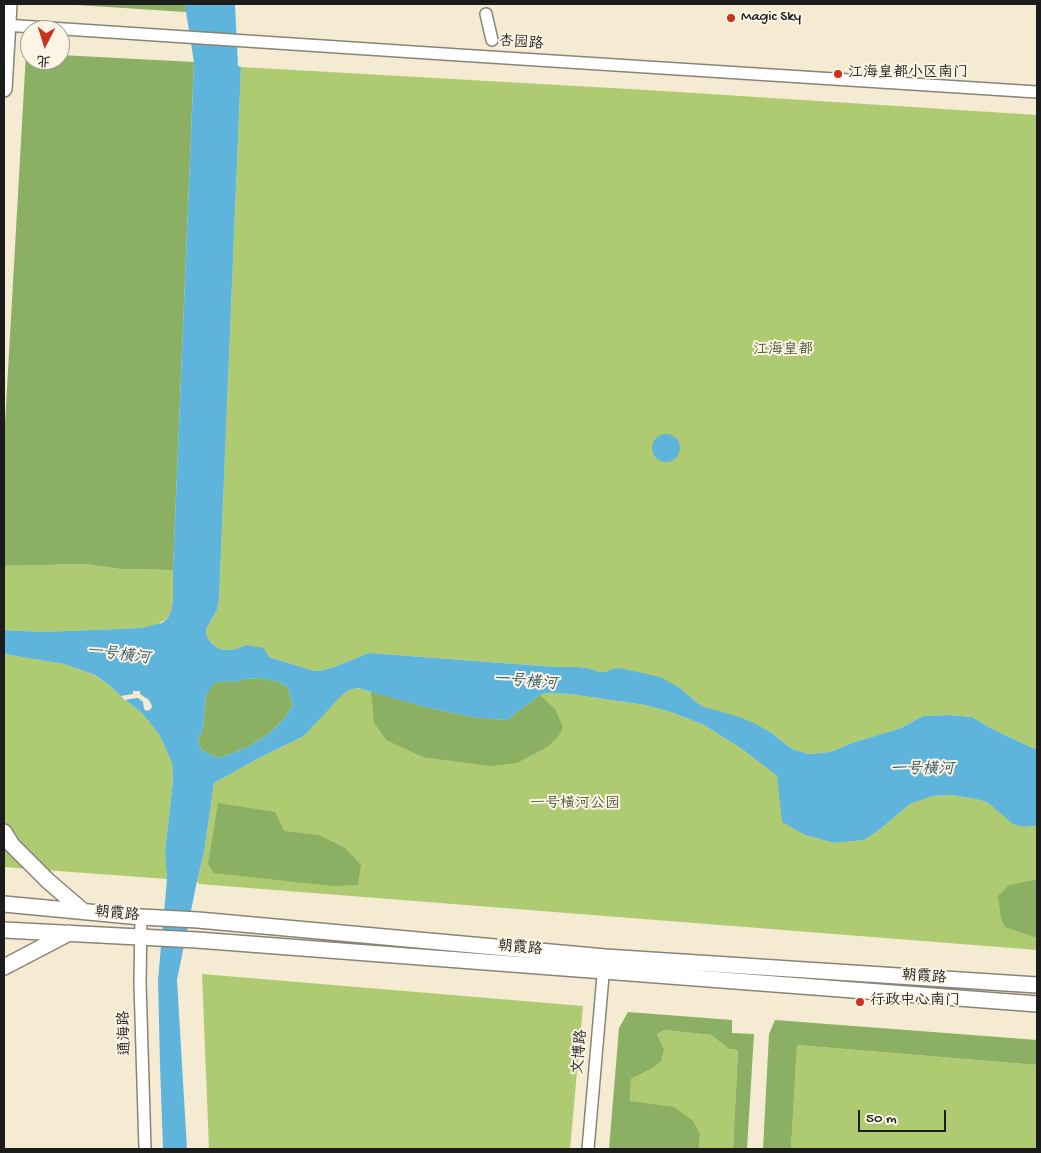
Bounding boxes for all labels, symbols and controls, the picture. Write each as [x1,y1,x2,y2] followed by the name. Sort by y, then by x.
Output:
[741,9,801,27] place label: Magic Sky
[725,12,737,24] marker: Magic Sky
[20,20,70,70] north arrow
[498,33,544,55] street label: 杏园路
[36,50,51,69] text: 北
[848,65,968,83] place label: 江海皇都小区南门
[832,68,844,80] marker: 江海皇都小区南门
[753,342,813,360] park label: 江海皇都
[85,643,151,669] water label: 一号横河
[492,671,558,695] water label: 一号横河
[890,761,954,781] water label: 一号横河
[530,796,620,814] park label: 一号横河公园
[94,904,140,926] street label: 朝霞路
[497,938,543,960] street label: 朝霞路
[901,967,947,989] street label: 朝霞路
[870,993,960,1011] place label: 行政中心南门
[854,996,866,1008] marker: 行政中心南门
[116,1010,136,1056] street label: 通海路
[570,1029,592,1075] street label: 文博路
[861,1100,948,1132] scale bar
[866,1110,897,1128] text: 50 m

